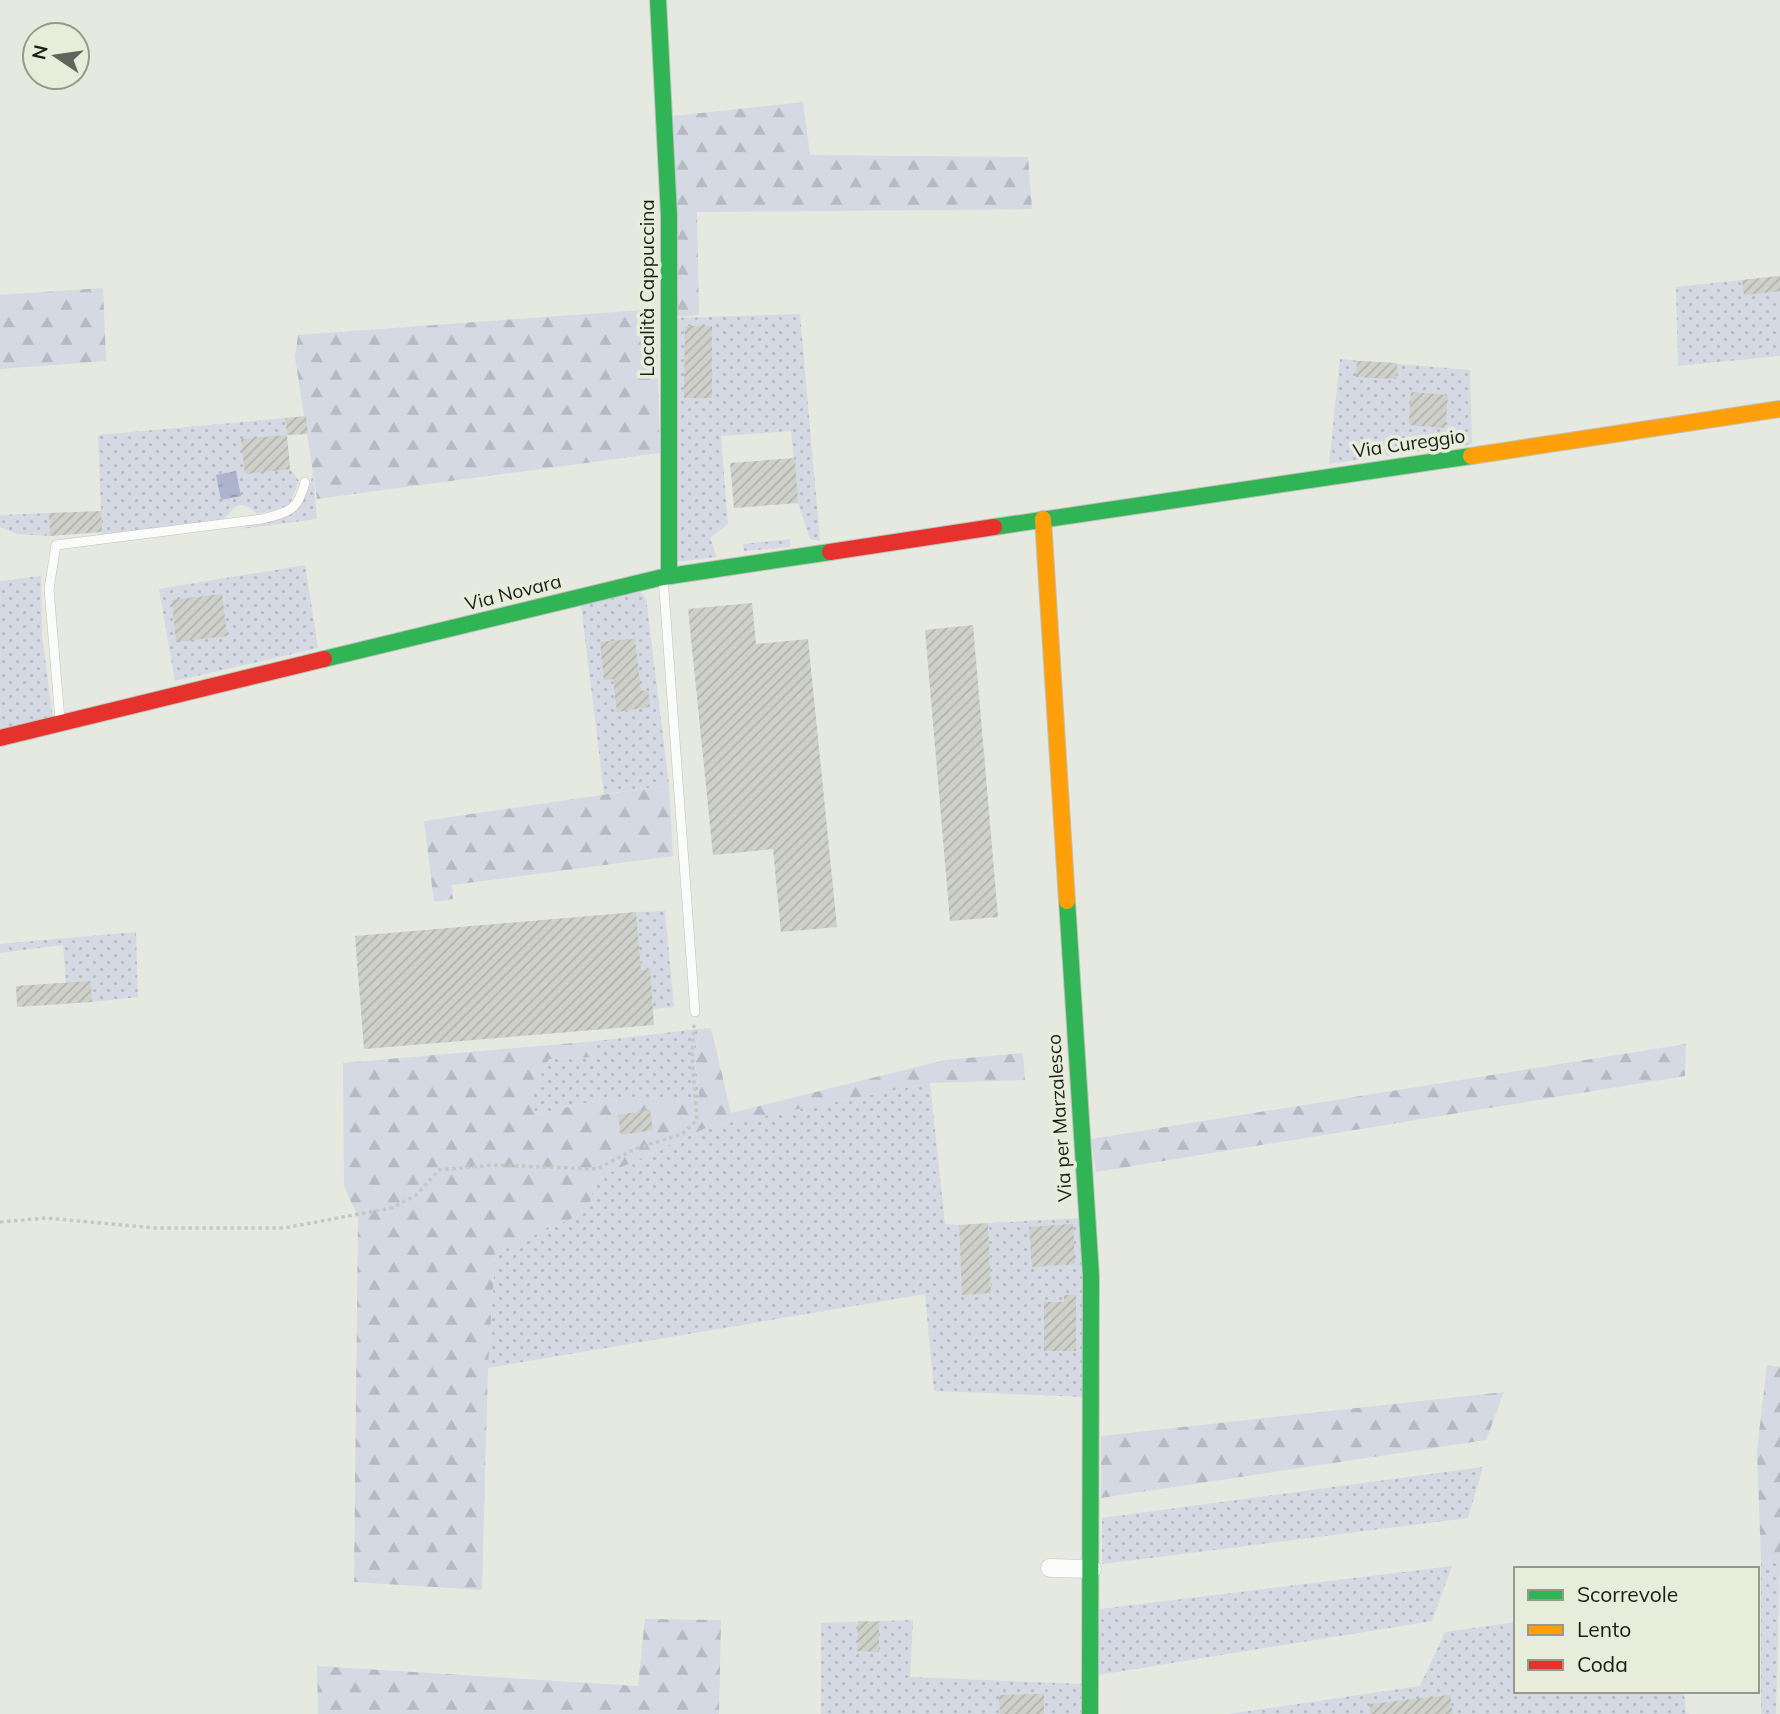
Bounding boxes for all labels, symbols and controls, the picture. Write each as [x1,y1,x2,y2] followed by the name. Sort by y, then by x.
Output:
[21,21,91,91] north arrow
[26,42,53,62] text: N
[635,199,659,377] street label: Località Cappuccina
[1351,423,1467,463] street label: Via Cureggio
[462,568,564,616] street label: Via Novara
[1041,1033,1077,1203] street label: Via per Marzalesco
[1514,1567,1759,1693] legend
[1577,1581,1678,1607] text: Scorrevole
[1577,1616,1631,1642] text: Lento
[1577,1651,1628,1677] text: Coda

